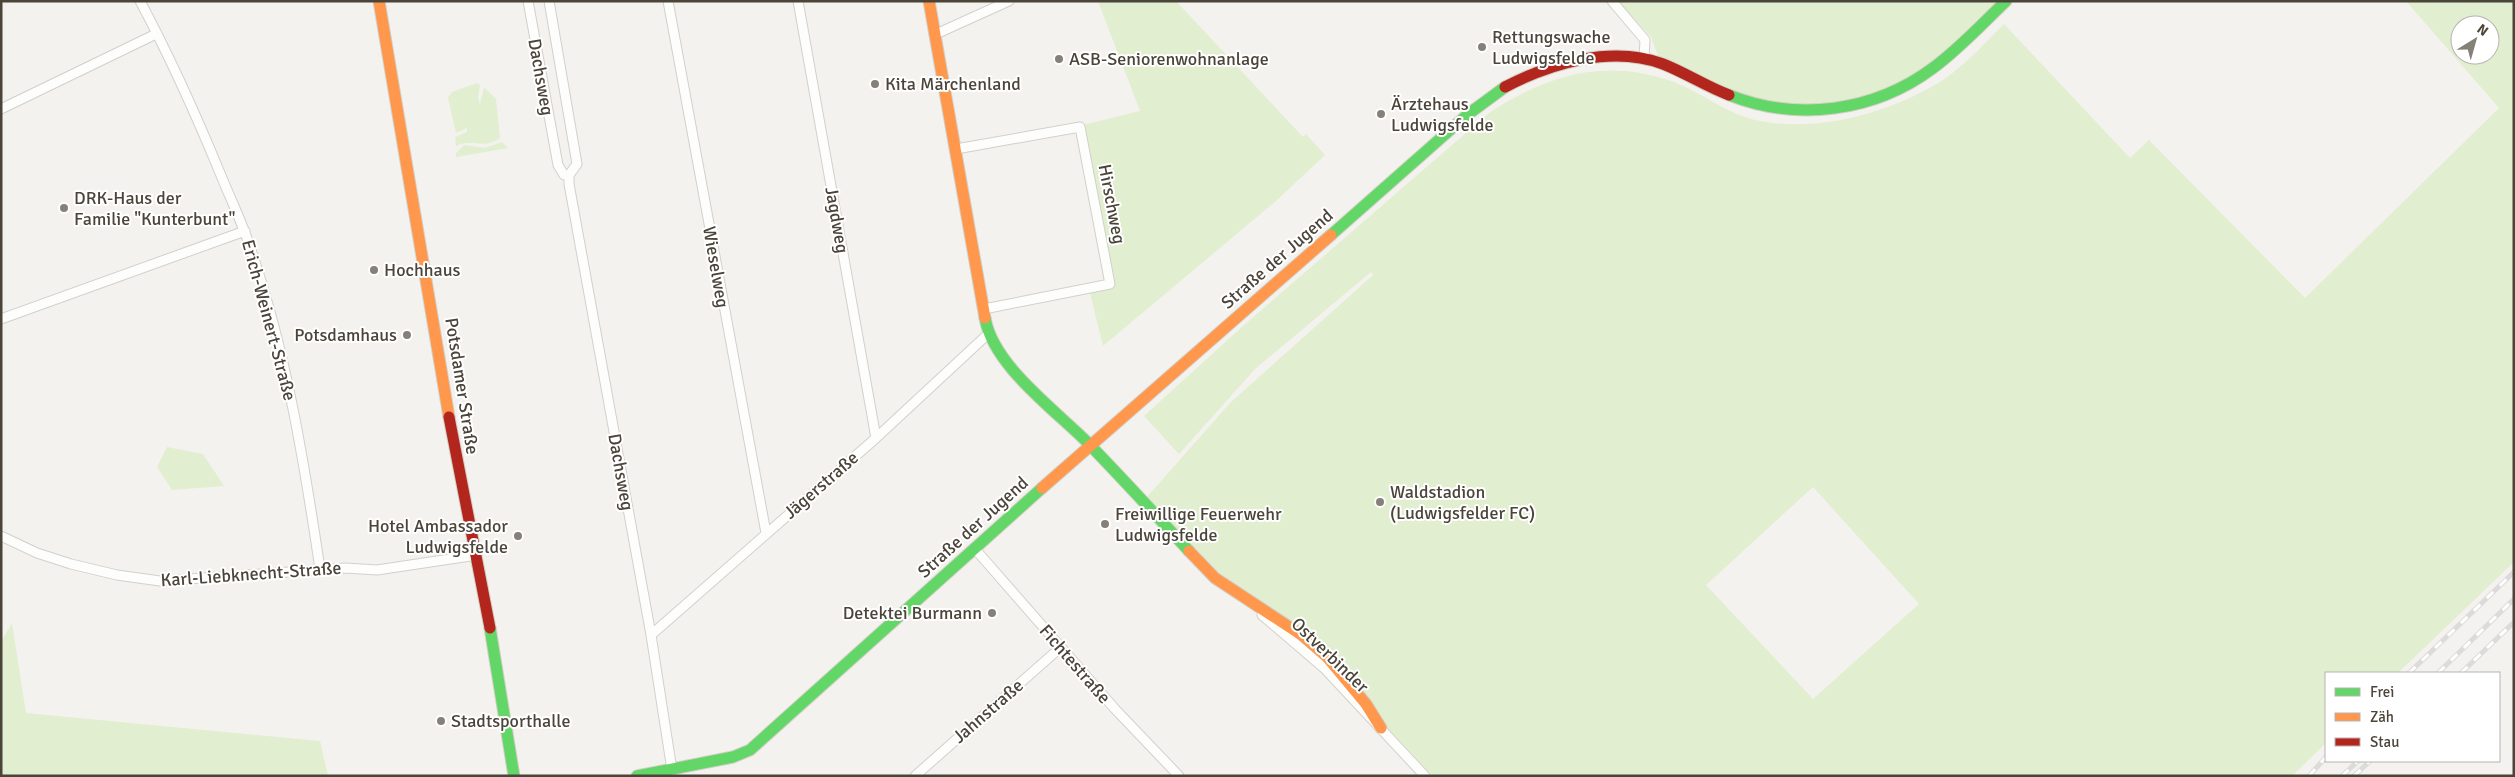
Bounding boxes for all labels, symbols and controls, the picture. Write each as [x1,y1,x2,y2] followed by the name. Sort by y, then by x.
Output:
[2450,15,2500,65] north arrow
[2474,20,2492,40] text: N
[1492,26,1610,69] place label: Rettungswache Ludwigsfelde
[523,37,559,117] street label: Dachsweg
[1476,41,1488,53] marker: Rettungswache Ludwigsfelde
[1069,48,1269,70] place label: ASB-Seniorenwohnanlage
[1053,53,1065,65] marker: ASB-Seniorenwohnanlage
[885,73,1021,95] place label: Kita Märchenland
[869,78,881,90] marker: Kita Märchenland
[1391,93,1493,136] place label: Ärztehaus Ludwigsfelde
[1375,108,1387,120] marker: Ärztehaus Ludwigsfelde
[1093,162,1131,246] street label: Hirschweg
[820,185,854,255] street label: Jagdweg
[74,187,235,230] place label: DRK-Haus der Familie "Kunterbunt"
[58,202,70,214] marker: DRK-Haus der Familie "Kunterbunt"
[1217,204,1337,314] street label: Straße der Jugend
[698,224,734,310] street label: Wieselweg
[237,237,301,403] street label: Erich-Weinert-Straße
[384,259,461,281] place label: Hochhaus
[368,264,380,276] marker: Hochhaus
[440,316,484,456] street label: Potsdamer Straße
[294,324,397,346] place label: Potsdamhaus
[401,329,413,341] marker: Potsdamhaus
[603,432,639,512] street label: Dachsweg
[779,447,863,523] street label: Jägerstraße
[913,472,1033,582] street label: Straße der Jugend
[1390,481,1535,524] place label: Waldstadion (Ludwigsfelder FC)
[1374,496,1386,508] marker: Waldstadion (Ludwigsfelder FC)
[1115,503,1282,546] place label: Freiwillige Feuerwehr Ludwigsfelde
[368,515,508,558] place label: Hotel Ambassador Ludwigsfelde
[1099,518,1111,530] marker: Freiwillige Feuerwehr Ludwigsfelde
[512,530,524,542] marker: Hotel Ambassador Ludwigsfelde
[160,557,342,591] street label: Karl-Liebknecht-Straße
[843,602,982,624] place label: Detektei Burmann
[986,607,998,619] marker: Detektei Burmann
[1287,613,1374,698] street label: Ostverbinder
[1035,620,1115,708] street label: Fichtestraße
[2325,672,2500,762] legend
[948,674,1028,748] street label: Jahnstraße
[2370,683,2394,701] text: Frei
[2370,708,2394,726] text: Zäh
[451,710,570,732] place label: Stadtsporthalle
[435,715,447,727] marker: Stadtsporthalle
[2370,733,2399,751] text: Stau

